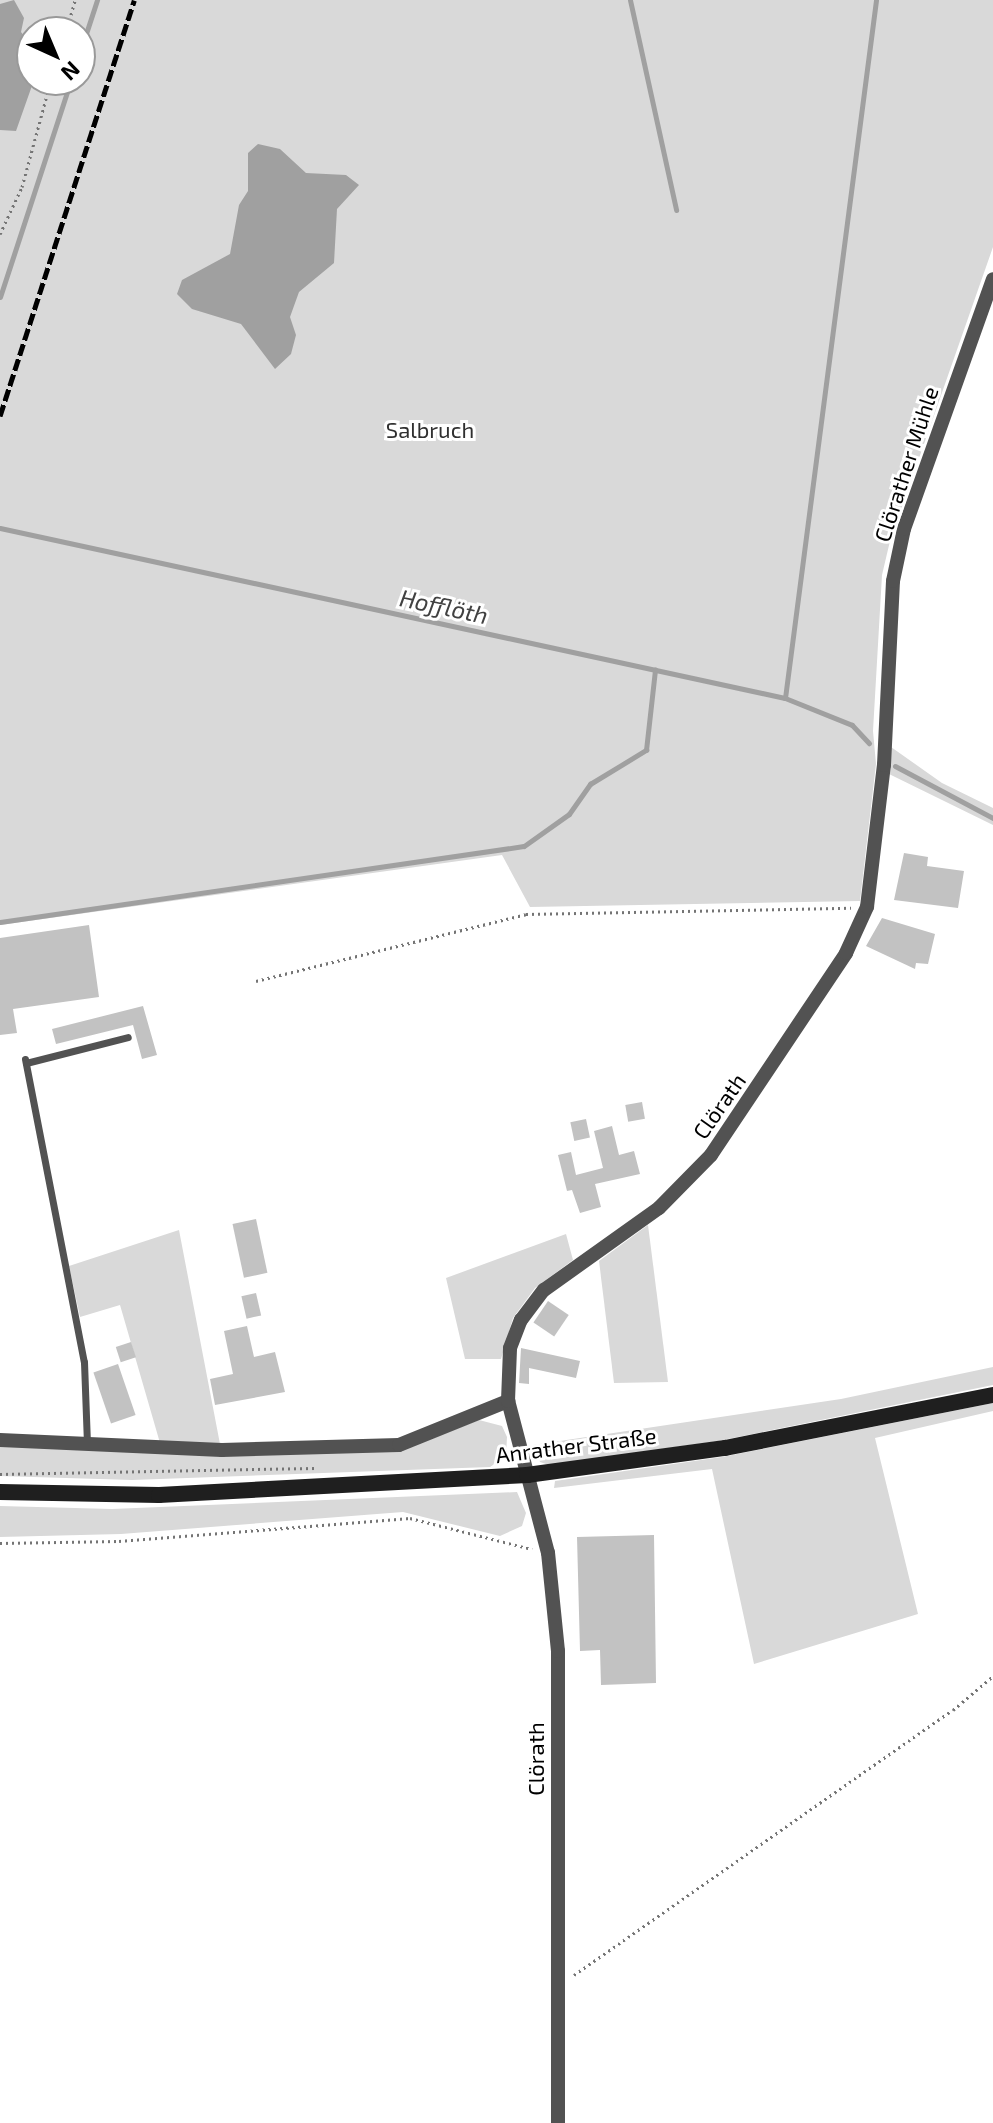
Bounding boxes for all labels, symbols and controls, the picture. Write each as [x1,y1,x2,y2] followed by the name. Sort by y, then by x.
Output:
[16,16,96,96] north arrow
[57,57,86,87] text: N
[868,383,944,545] street label: Clörather Mühle
[386,417,474,443] park label: Salbruch
[397,583,491,629] water label: Hofflöth
[687,1068,751,1144] street label: Clörath
[494,1422,658,1468] street label: Anrather Straße
[523,1722,549,1796] street label: Clörath

